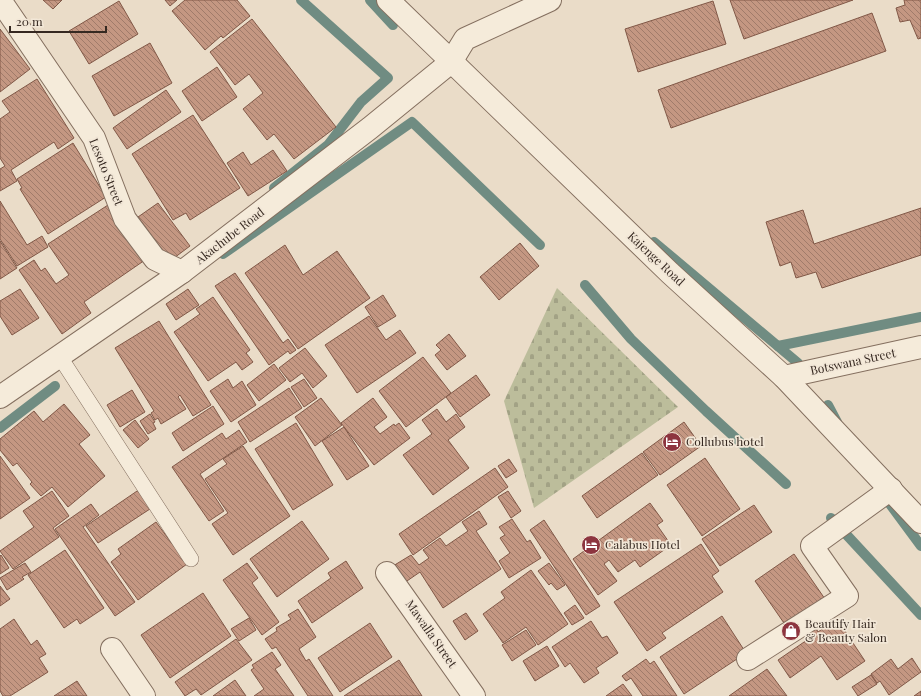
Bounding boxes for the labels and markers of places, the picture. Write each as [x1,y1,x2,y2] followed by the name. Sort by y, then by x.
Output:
[661,431,683,453] hotel icon: Collubus hotel
[686,433,764,449] place label: Collubus hotel
[580,534,602,556] hotel icon: Calabus Hotel
[605,536,680,552] place label: Calabus Hotel
[805,615,887,645] place label: Beautify Hair & Beauty Salon
[780,620,802,642] shop icon: Beautify Hair & Beauty Salon

